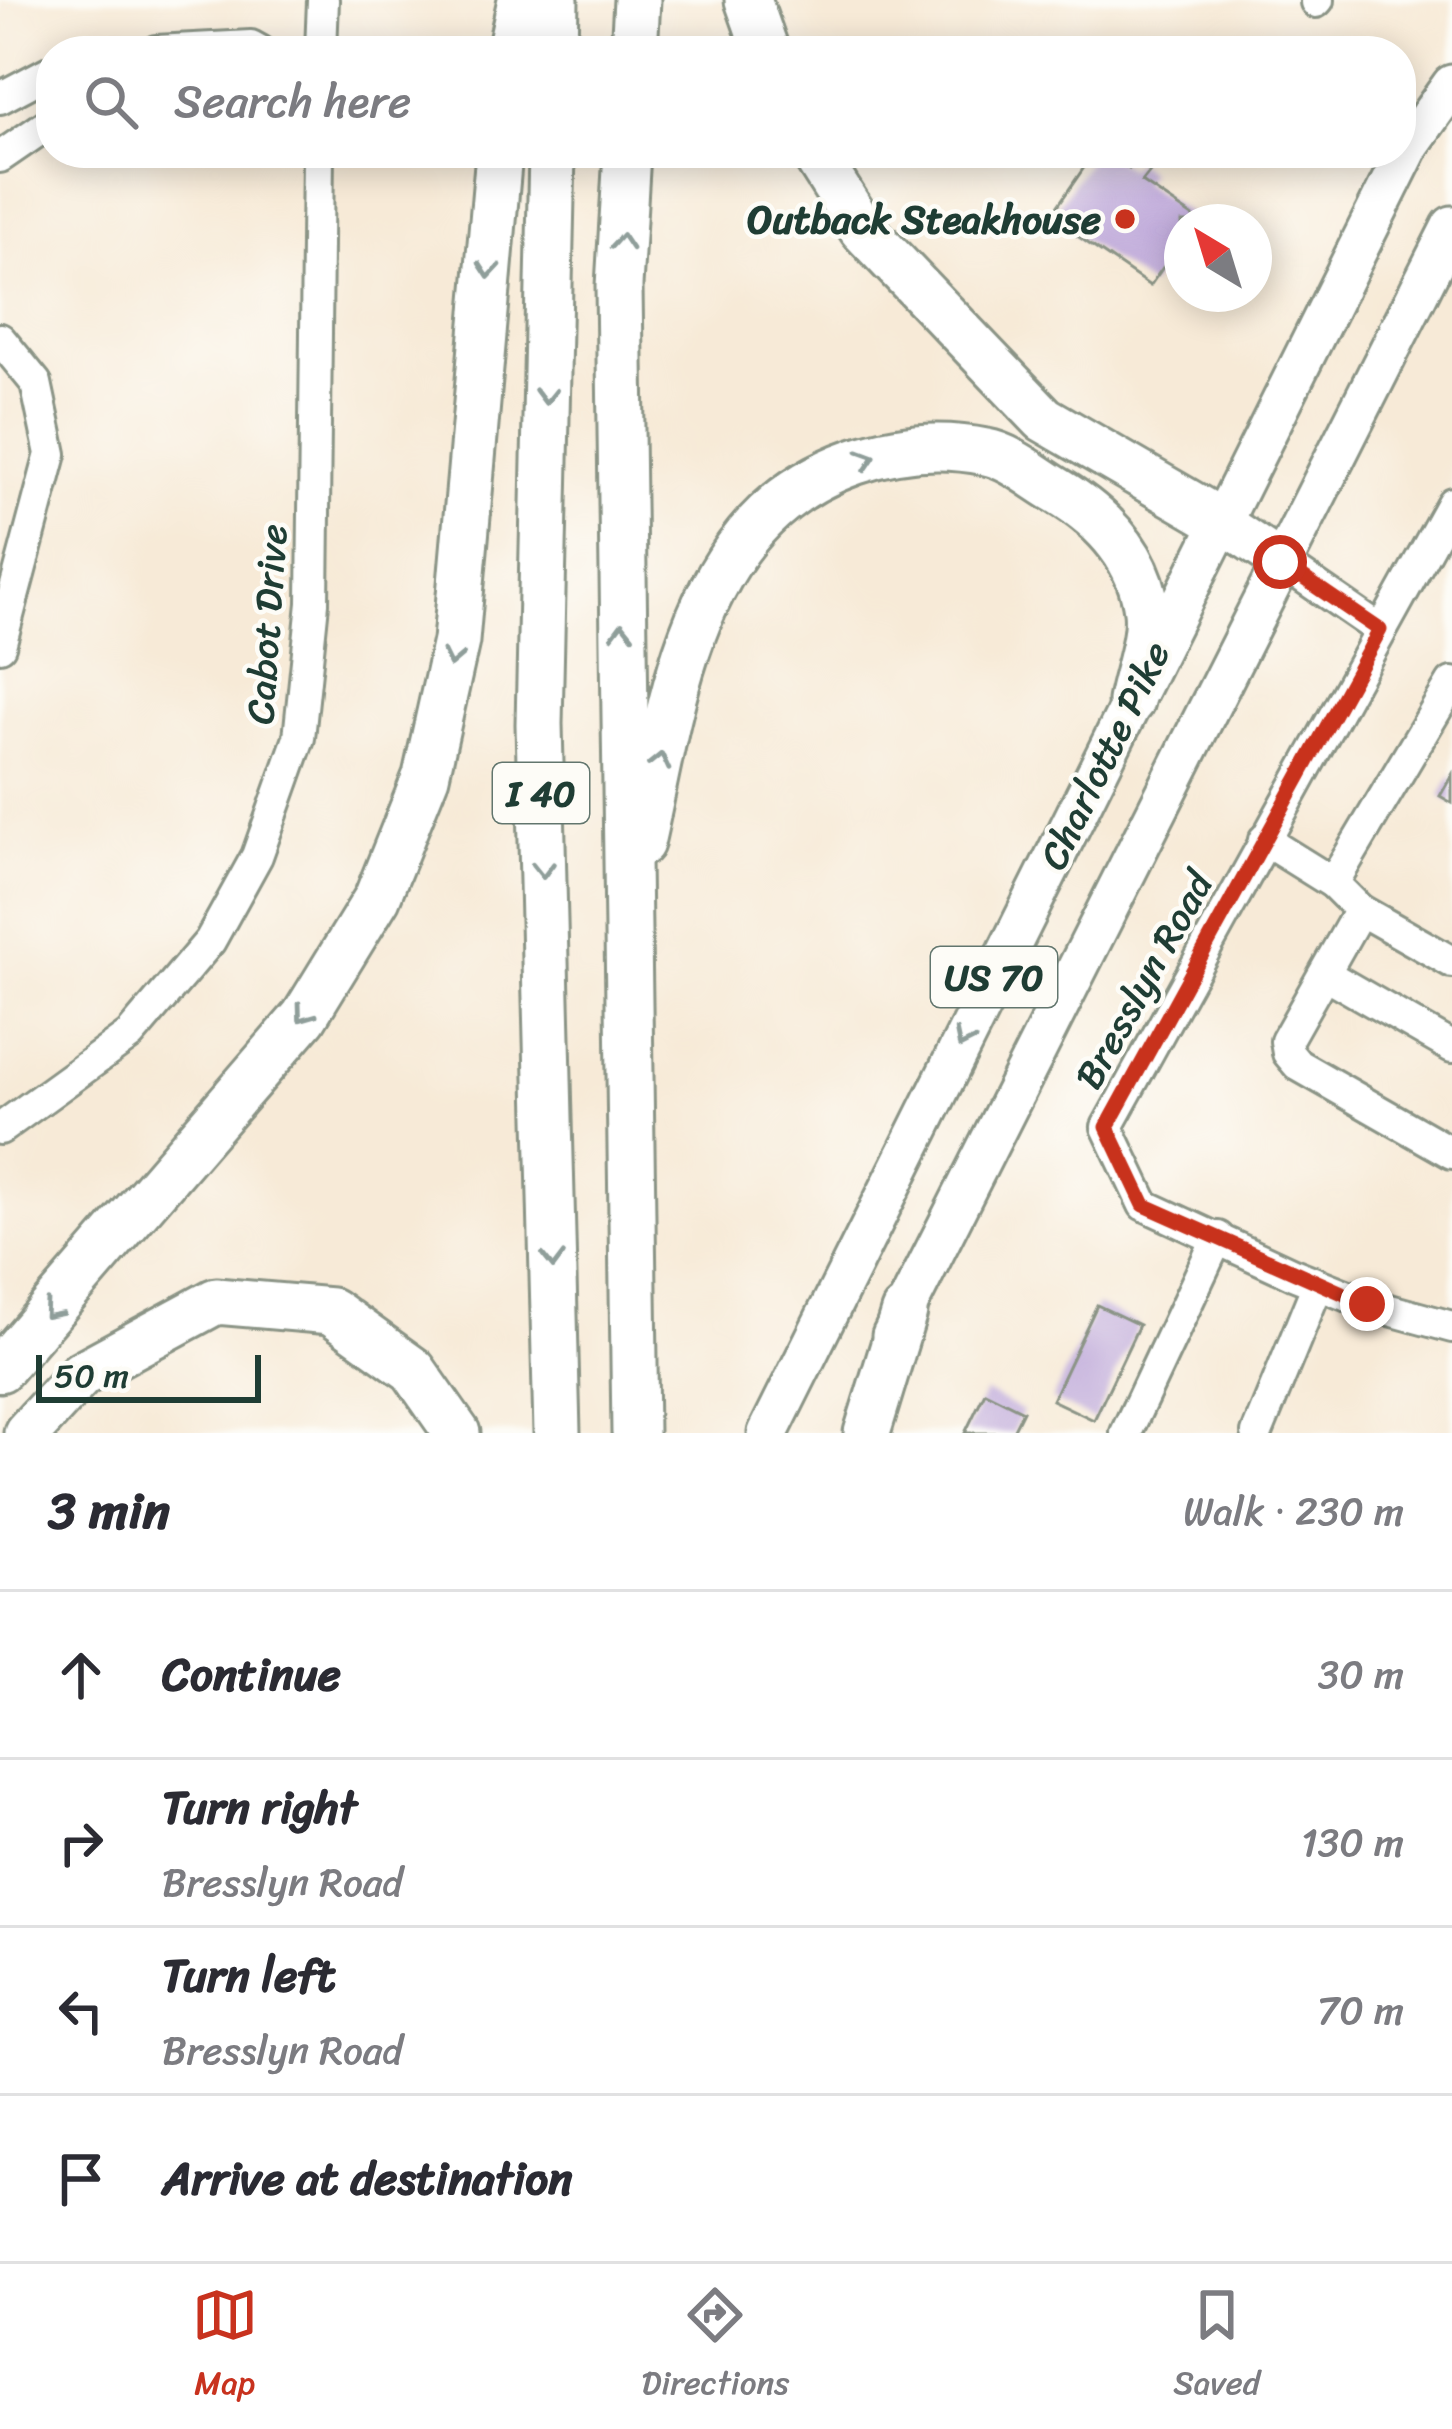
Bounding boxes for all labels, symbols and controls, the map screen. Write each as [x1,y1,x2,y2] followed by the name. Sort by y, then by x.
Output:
[36,36,1416,168] search box
[174,62,411,142] text: Search here
[78,69,144,135] icon: search
[747,185,1101,254] place label: Outback Steakhouse
[1164,204,1272,312] north arrow
[1112,206,1138,232] marker: Outback Steakhouse
[609,232,635,250] one-way arrow
[477,260,502,279] one-way arrow
[534,387,560,406] one-way arrow
[856,448,877,473] one-way arrow
[225,522,308,726] street label: Cabot Drive
[1253,535,1307,589] route start
[609,621,635,639] one-way arrow
[1019,629,1190,882] street label: Charlotte Pike
[440,647,466,667] one-way arrow
[646,752,671,772] one-way arrow
[493,763,589,823] road number: I 40
[1055,856,1233,1102] street label: Bresslyn Road
[529,861,555,880] one-way arrow
[931,947,1057,1007] road number: US 70
[296,1001,318,1023] one-way arrow
[954,1028,978,1049] one-way arrow
[539,1251,565,1270] one-way arrow
[1340,1277,1394,1331] route end
[44,1297,65,1318] one-way arrow
[54,1347,129,1405] text: 50 m
[36,1349,261,1402] scale bar
[48,1466,170,1556] text: 3 min
[1183,1477,1404,1546] text: Walk · 230 m
[162,1635,341,1715] text: Continue
[1318,1640,1404,1709] text: 30 m
[48,1642,114,1708] icon: ahead
[162,1768,357,1848] text: Turn right
[1301,1808,1404,1877] text: 130 m
[48,1810,114,1876] icon: right
[162,1848,403,1917] text: Bresslyn Road
[162,1936,335,2016] text: Turn left
[1317,1976,1404,2045] text: 70 m
[48,1978,114,2044] icon: left
[162,2016,403,2085] text: Bresslyn Road
[162,2139,572,2219] text: Arrive at destination
[48,2146,114,2212] icon: arrive
[192,2282,258,2412] tab: Map
[642,2282,789,2412] tab: Directions
[1173,2282,1260,2412] tab: Saved

